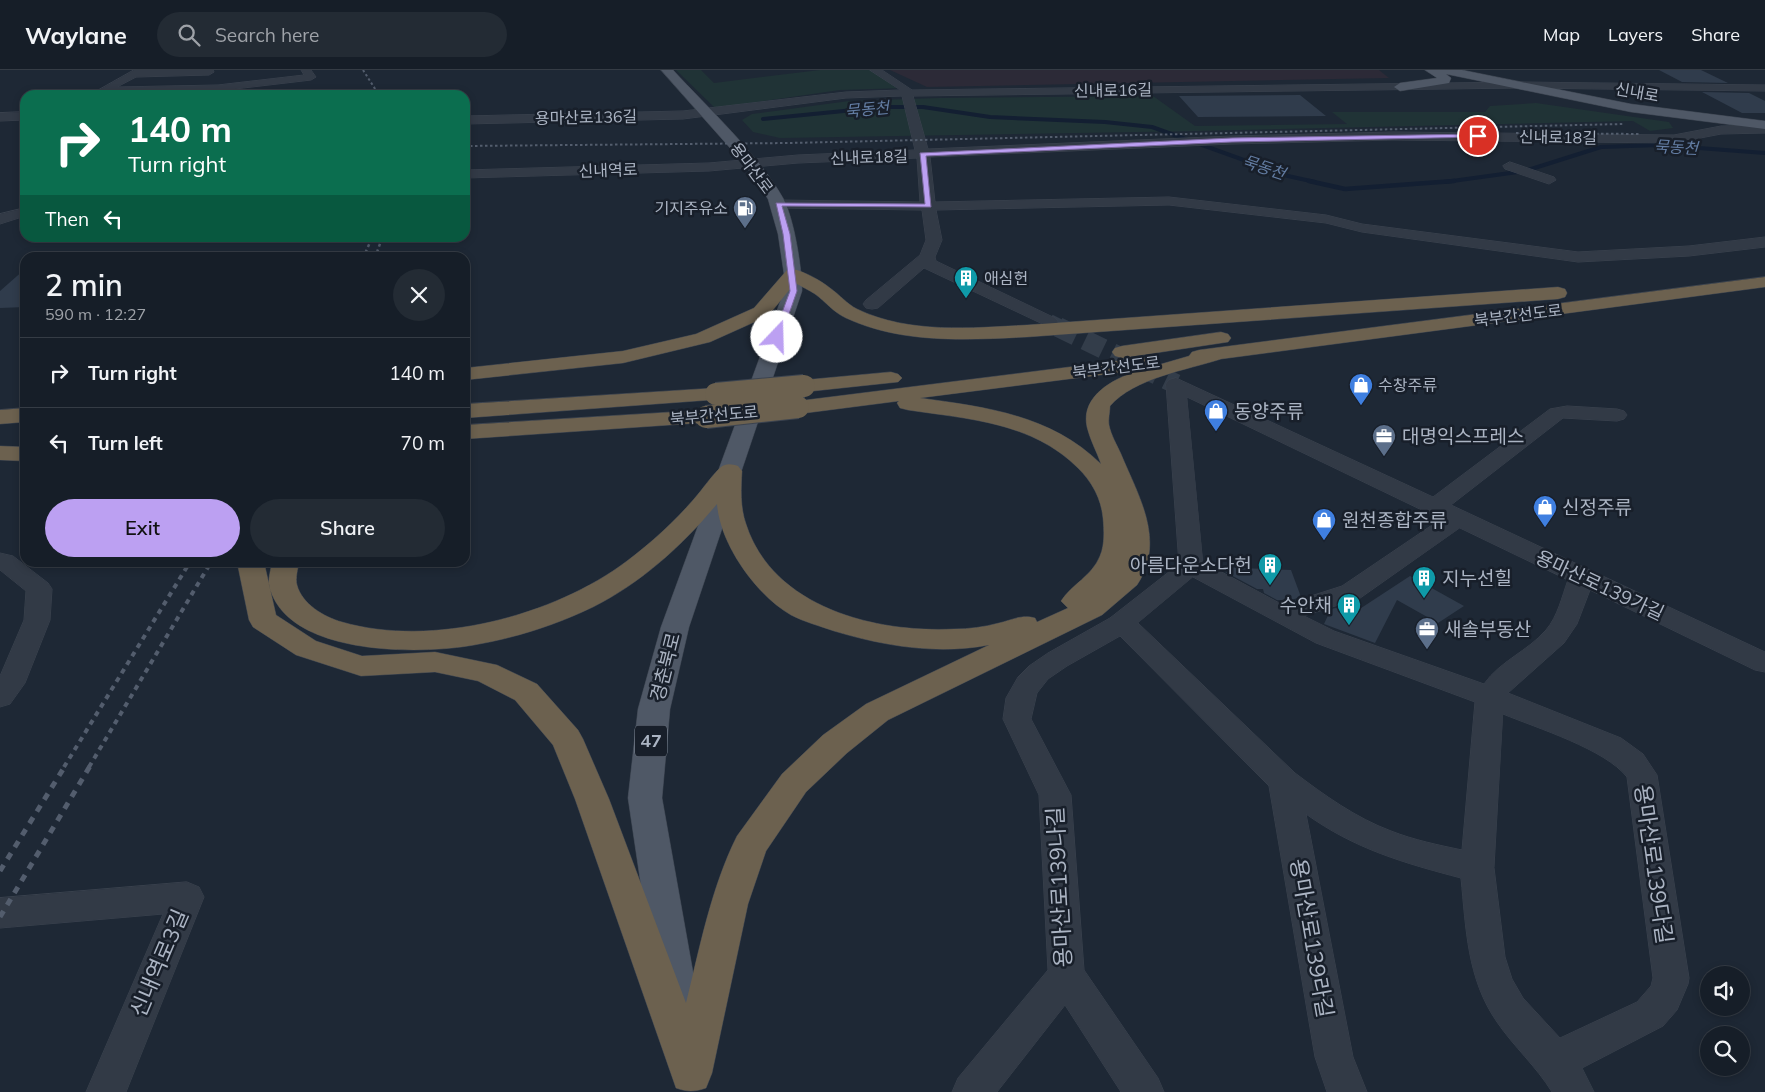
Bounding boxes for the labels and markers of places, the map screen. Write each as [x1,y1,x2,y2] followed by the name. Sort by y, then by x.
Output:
[1457,115,1499,157] pin
[732,195,758,229] fuel station icon: 기지주유소
[654,198,728,218] place label: 기지주유소
[953,265,979,299] building icon: 애심헌
[984,268,1028,288] place label: 애심헌
[1348,372,1374,406] shop icon: 수창주류
[1378,375,1437,395] place label: 수창주류
[1203,398,1229,432] shop icon: 동양주류
[1234,399,1304,423] place label: 동양주류
[1371,423,1397,457] office icon: 대명익스프레스
[1402,424,1524,448] place label: 대명익스프레스
[1532,494,1558,528] shop icon: 신정주류
[1562,495,1632,519] place label: 신정주류
[1311,507,1337,541] shop icon: 원천종합주류
[1342,508,1447,532] place label: 원천종합주류
[1257,552,1283,586] building icon: 아름다운소다헌
[1130,553,1252,577] place label: 아름다운소다헌
[1411,565,1437,599] building icon: 지누선힐
[1442,566,1512,590] place label: 지누선힐
[1336,592,1362,626] building icon: 수안채
[1280,593,1332,617] place label: 수안채
[1414,616,1440,650] office icon: 새솔부동산
[1444,617,1531,641] place label: 새솔부동산

